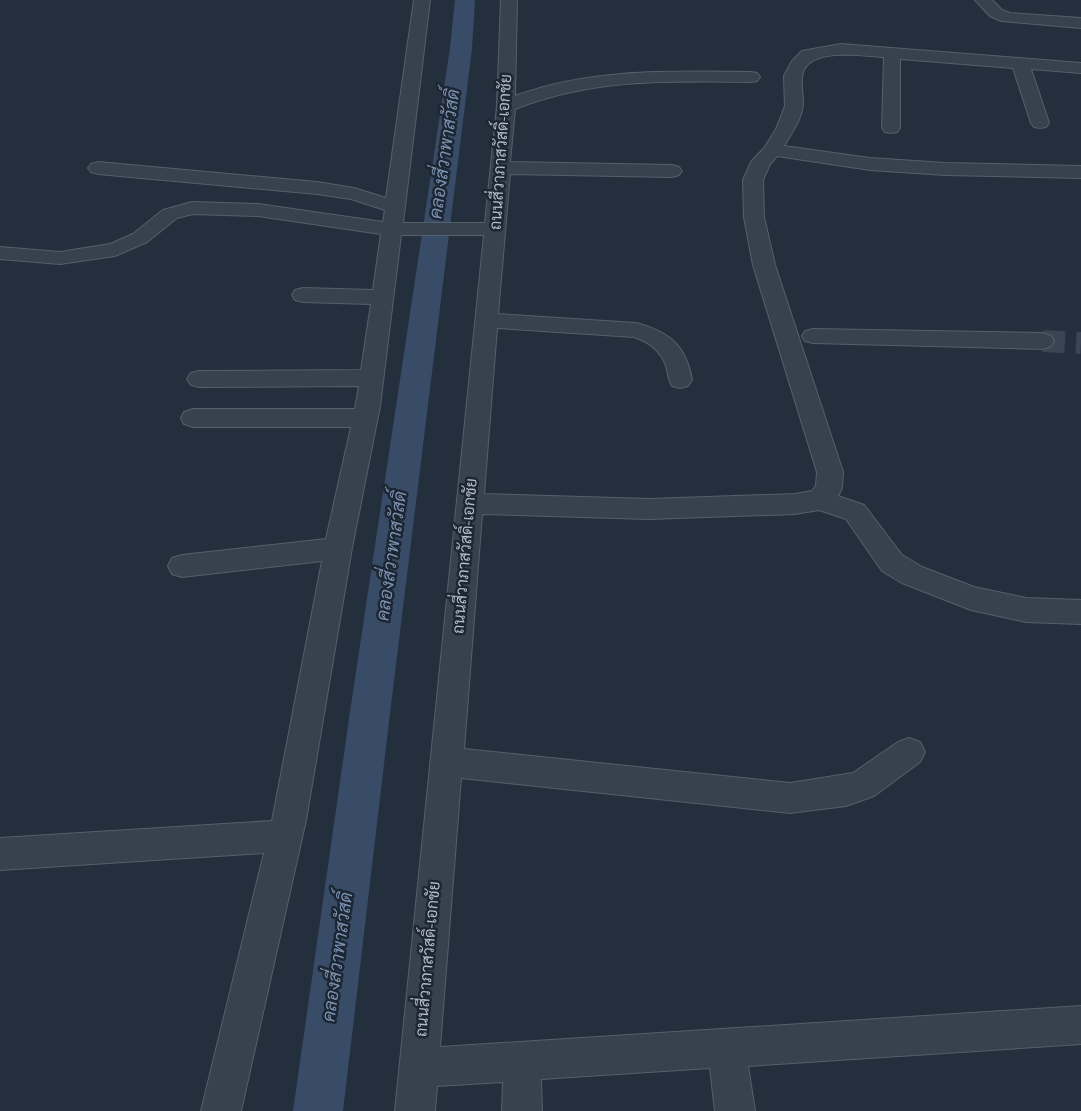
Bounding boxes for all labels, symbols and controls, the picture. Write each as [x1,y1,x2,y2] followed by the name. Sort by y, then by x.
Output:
[480,73,517,231] street label: ถนนสี่วาภาสวัสดิ์-เอกชัย
[419,83,467,221] water label: คลองสี่วาพาสวัสดิ์
[443,477,483,635] street label: ถนนสี่วาภาสวัสดิ์-เอกชัย
[366,485,414,623] water label: คลองสี่วาพาสวัสดิ์
[406,880,446,1038] street label: ถนนสี่วาภาสวัสดิ์-เอกชัย
[312,886,360,1024] water label: คลองสี่วาพาสวัสดิ์

